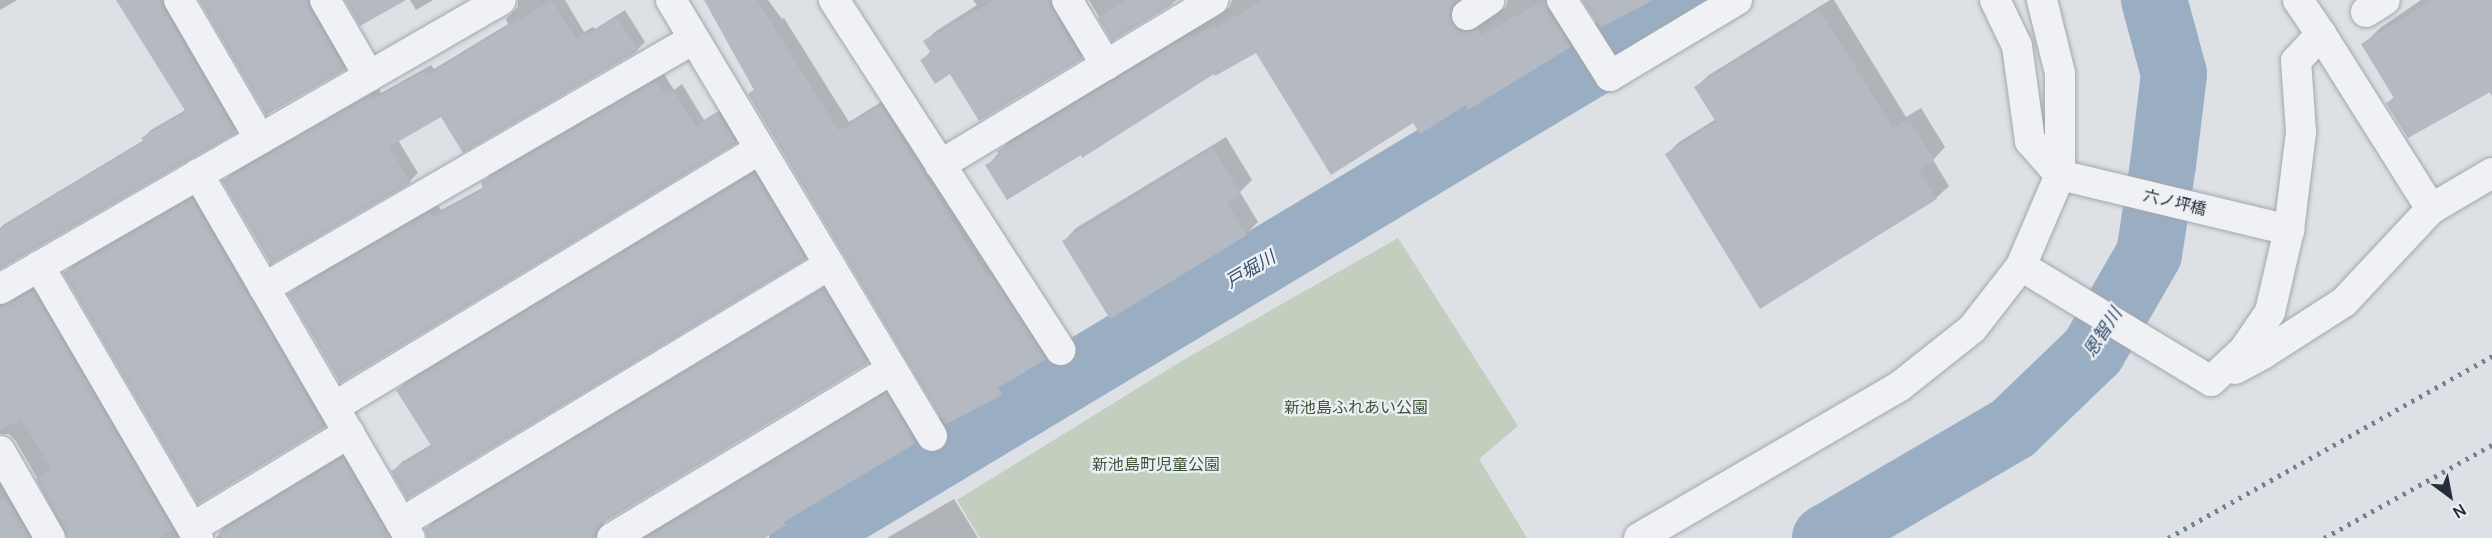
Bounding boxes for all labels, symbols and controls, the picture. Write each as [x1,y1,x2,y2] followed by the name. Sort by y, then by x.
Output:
[2142,185,2208,219] street label: 六ノ坪橋
[1221,246,1279,292] water label: 戸堀川
[2078,303,2126,361] water label: 恩智川
[1284,397,1428,417] park label: 新池島ふれあい公園
[1092,454,1220,474] park label: 新池島町児童公園
[2420,466,2480,526] north arrow
[2449,499,2470,524] text: N

